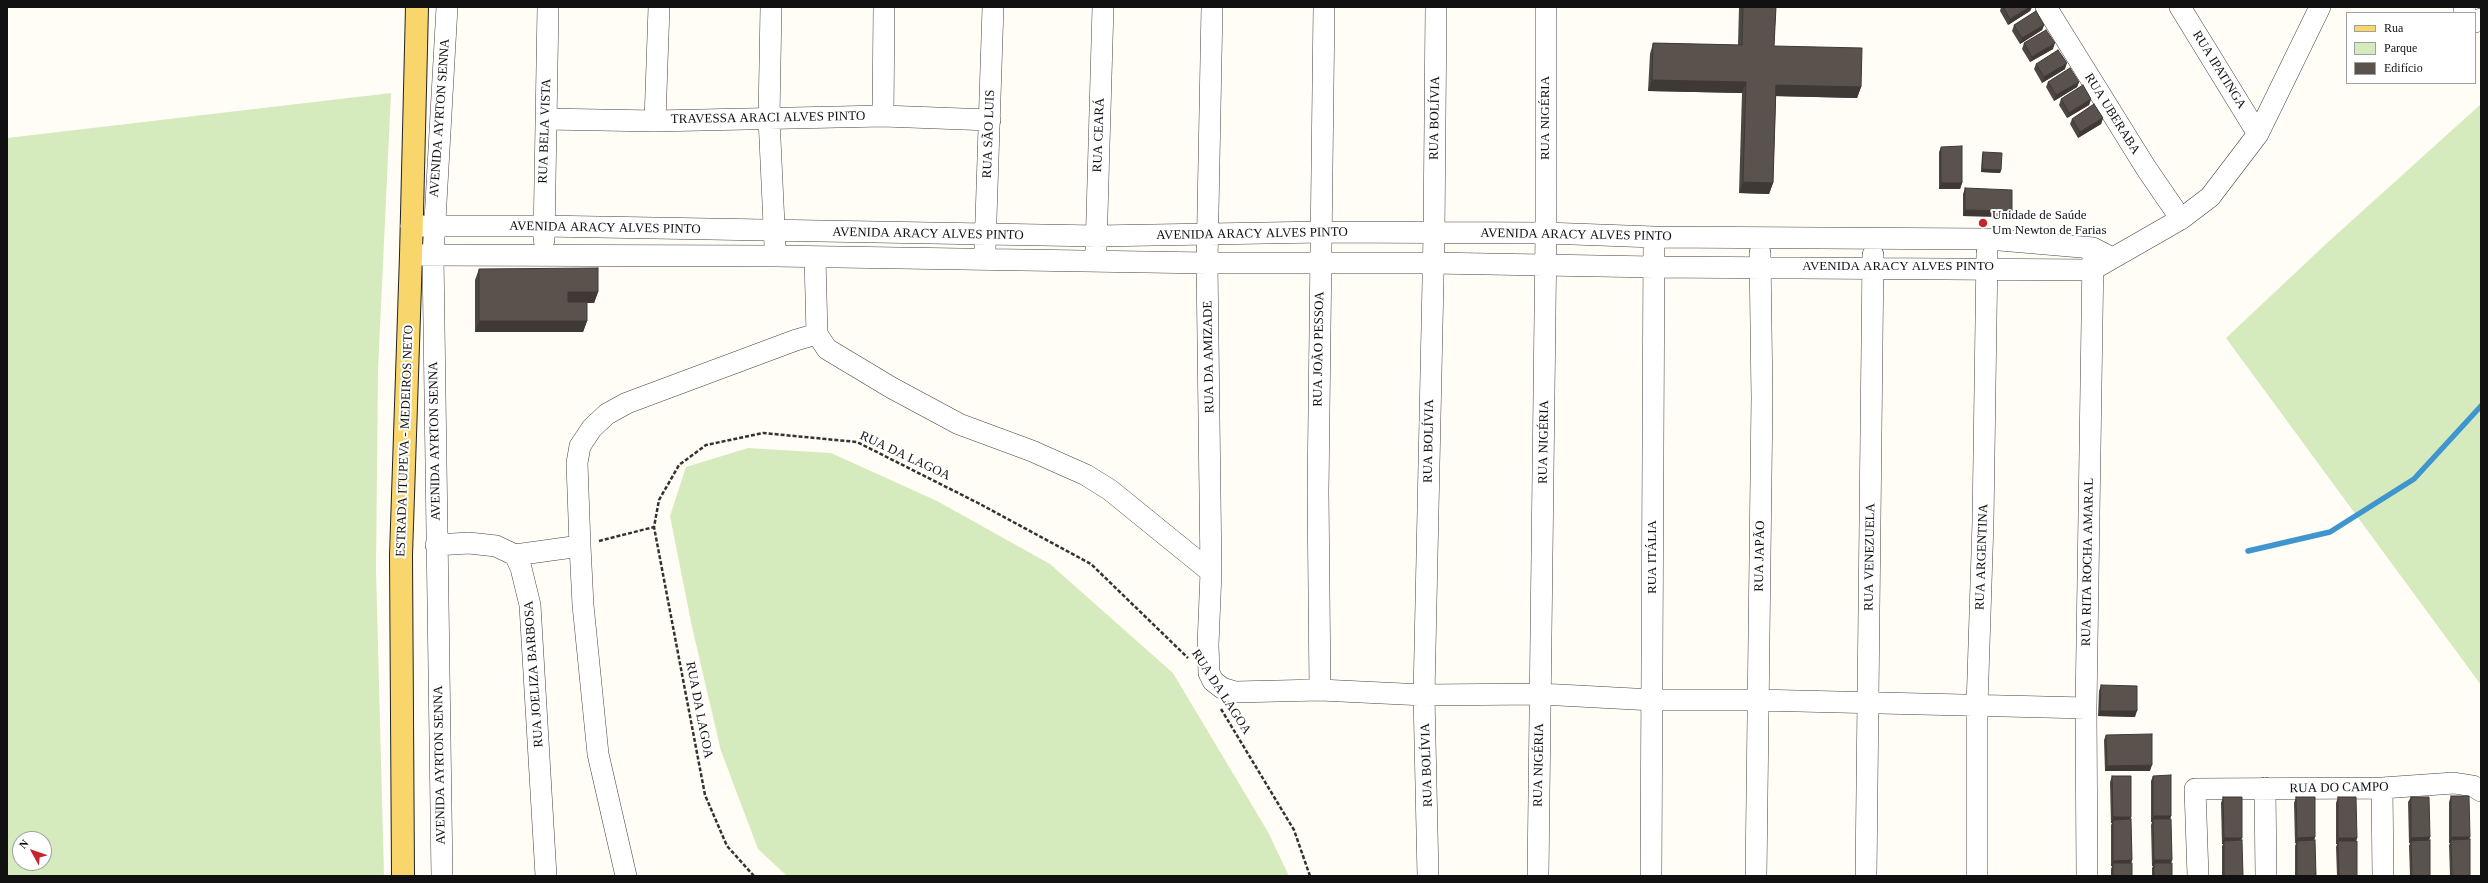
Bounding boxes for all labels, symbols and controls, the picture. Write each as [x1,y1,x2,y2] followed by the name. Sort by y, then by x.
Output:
[2346,12,2476,84] legend
[2384,21,2403,35] text: Rua
[2189,28,2249,112] street label: RUA IPATINGA
[427,38,453,198] street label: AVENIDA AYRTON SENNA
[2384,41,2417,55] text: Parque
[2384,61,2423,75] text: Edifício
[2081,71,2143,157] street label: RUA UBERABA
[1426,76,1444,160] street label: RUA BOLÍVIA
[1538,76,1554,160] street label: RUA NIGÉRIA
[535,78,555,184] street label: RUA BELA VISTA
[980,89,998,179] street label: RUA SÃO LUIS
[1090,97,1108,173] street label: RUA CEARÁ
[671,109,865,127] street label: TRAVESSA ARACI ALVES PINTO
[1992,208,2106,239] place label: Unidade de Saúde Um Newton de Farias
[1977,217,1989,229] marker: Unidade de Saúde Um Newton de Farias
[509,219,701,237] street label: AVENIDA ARACY ALVES PINTO
[832,225,1024,243] street label: AVENIDA ARACY ALVES PINTO
[1156,225,1348,243] street label: AVENIDA ARACY ALVES PINTO
[1480,226,1672,244] street label: AVENIDA ARACY ALVES PINTO
[1802,259,1994,275] street label: AVENIDA ARACY ALVES PINTO
[1310,291,1328,407] street label: RUA JOÃO PESSOA
[1200,301,1218,413] street label: RUA DA AMIZADE
[393,325,417,557] street label: ESTRADA ITUPEVA - MEDEIROS NETO
[426,361,444,521] street label: AVENIDA AYRTON SENNA
[1420,399,1438,483] street label: RUA BOLÍVIA
[1535,400,1553,484] street label: RUA NIGÉRIA
[857,428,953,484] street label: RUA DA LAGOA
[2079,478,2097,646] street label: RUA RITA ROCHA AMARAL
[1861,503,1879,611] street label: RUA VENEZUELA
[1972,504,1992,610] street label: RUA ARGENTINA
[1645,520,1661,594] street label: RUA ITÁLIA
[1752,520,1768,592] street label: RUA JAPÃO
[521,600,547,748] street label: RUA JOELIZA BARBOSA
[1188,647,1254,737] street label: RUA DA LAGOA
[682,660,716,760] street label: RUA DA LAGOA
[431,685,449,845] street label: AVENIDA AYRTON SENNA
[1418,723,1436,807] street label: RUA BOLÍVIA
[1530,723,1548,807] street label: RUA NIGÉRIA
[2289,779,2389,797] street label: RUA DO CAMPO
[12,831,52,871] north arrow
[16,837,31,851] text: N

